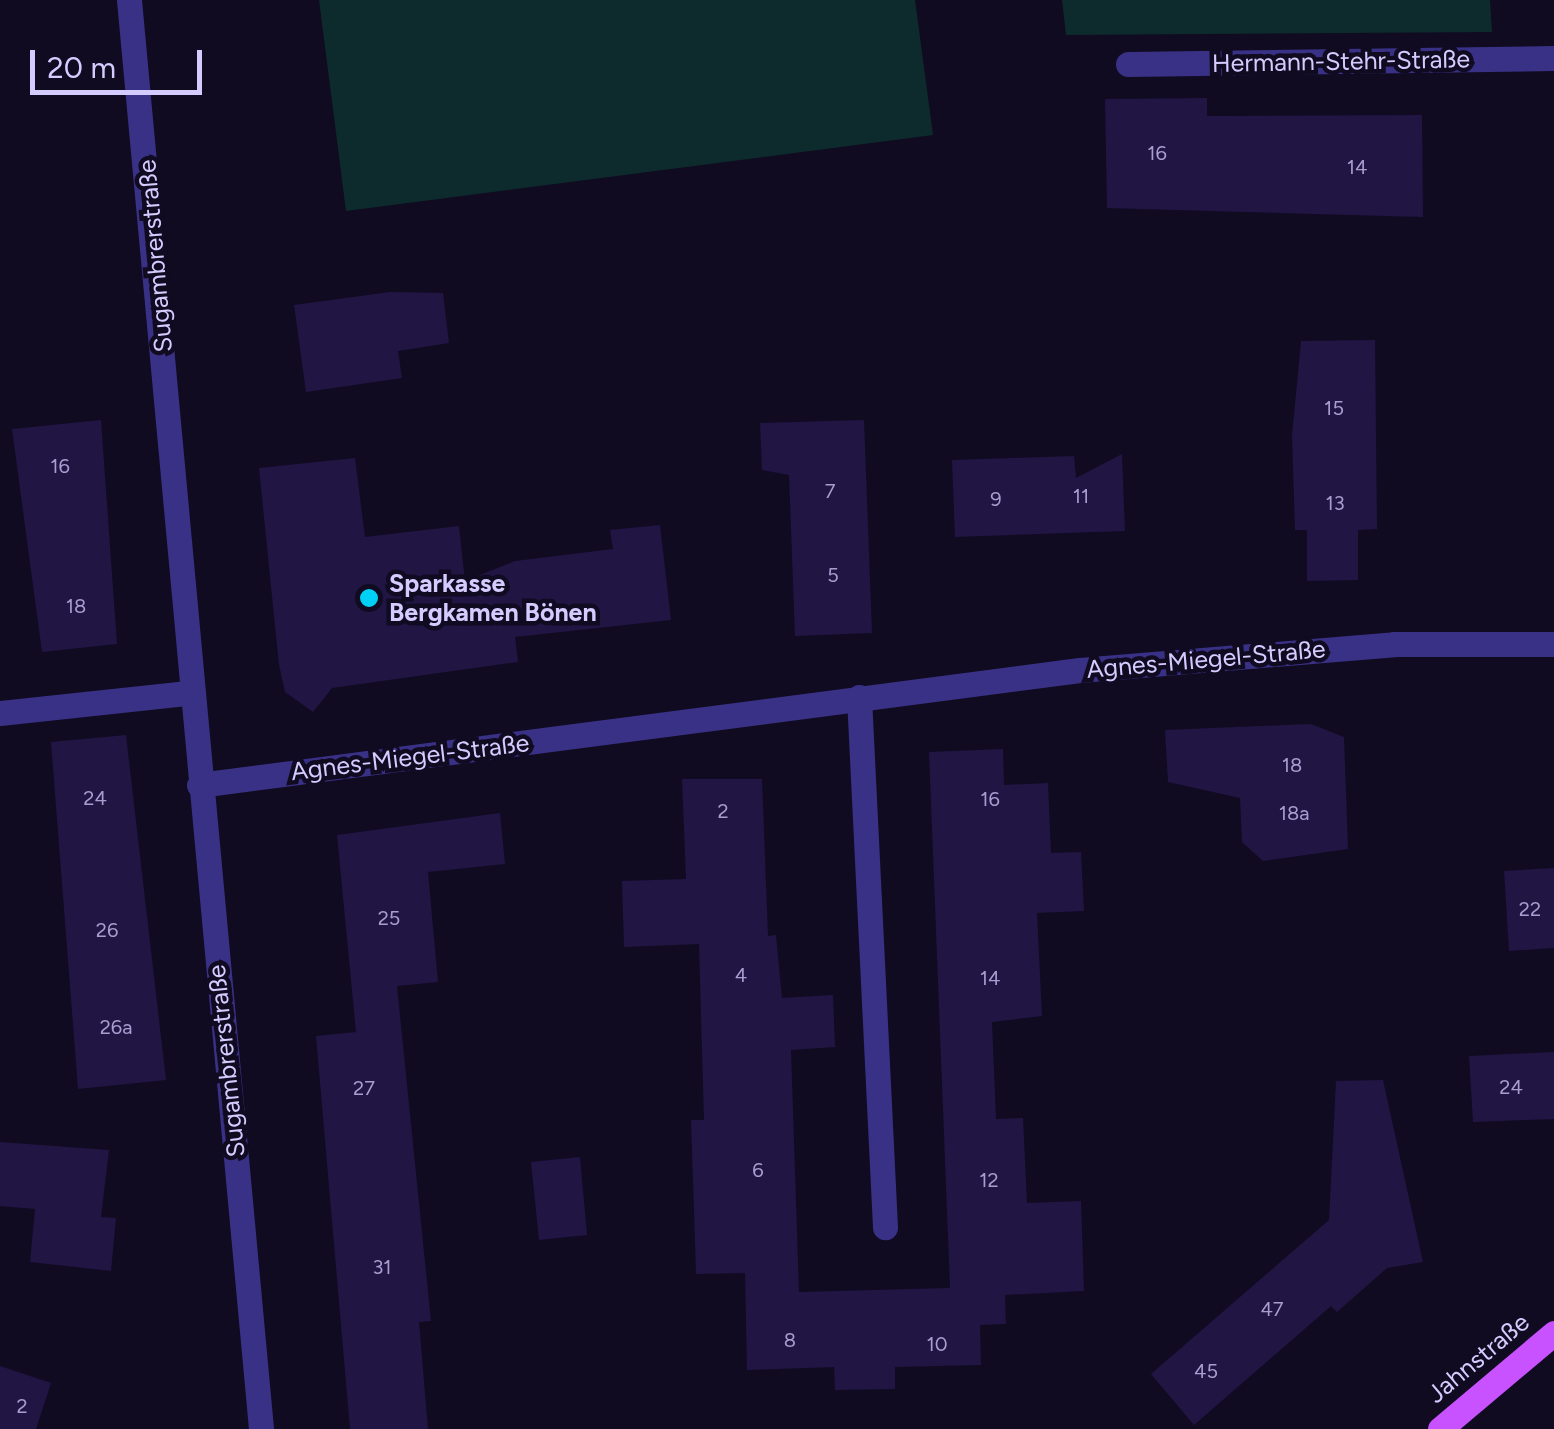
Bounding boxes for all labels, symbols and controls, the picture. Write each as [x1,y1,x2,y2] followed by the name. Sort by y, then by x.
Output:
[35,30,208,92] scale bar
[1212,44,1470,78] street label: Hermann-Stehr-Straße
[47,49,116,86] text: 20 m
[1147,141,1167,165] house number: 16
[1347,155,1367,179] house number: 14
[132,158,178,354] street label: Sugambrerstraße
[1324,396,1344,420] house number: 15
[50,454,70,478] house number: 16
[825,479,835,503] house number: 7
[1073,484,1089,508] house number: 11
[990,487,1002,511] house number: 9
[1325,491,1345,515] house number: 13
[827,563,839,587] house number: 5
[389,569,597,628] place label: Sparkasse Bergkamen Bönen
[358,587,380,609] marker: Sparkasse Bergkamen Bönen
[66,594,86,618] house number: 18
[1085,634,1327,684] street label: Agnes-Miegel-Straße
[289,728,531,786] street label: Agnes-Miegel-Straße
[1282,753,1302,777] house number: 18
[83,786,107,810] house number: 24
[980,787,1000,811] house number: 16
[717,799,729,823] house number: 2
[1279,801,1309,825] house number: 18a
[1519,897,1541,921] house number: 22
[378,906,400,930] house number: 25
[96,918,118,942] house number: 26
[201,963,251,1159] street label: Sugambrerstraße
[735,963,747,987] house number: 4
[980,966,1000,990] house number: 14
[100,1015,132,1039] house number: 26a
[1499,1075,1523,1099] house number: 24
[353,1076,375,1100] house number: 27
[752,1158,764,1182] house number: 6
[979,1168,999,1192] house number: 12
[372,1255,392,1279] house number: 31
[1260,1297,1284,1321] house number: 47
[1421,1307,1535,1409] street label: Jahnstraße
[784,1328,796,1352] house number: 8
[926,1332,948,1356] house number: 10
[1194,1359,1218,1383] house number: 45
[16,1394,28,1418] house number: 2

